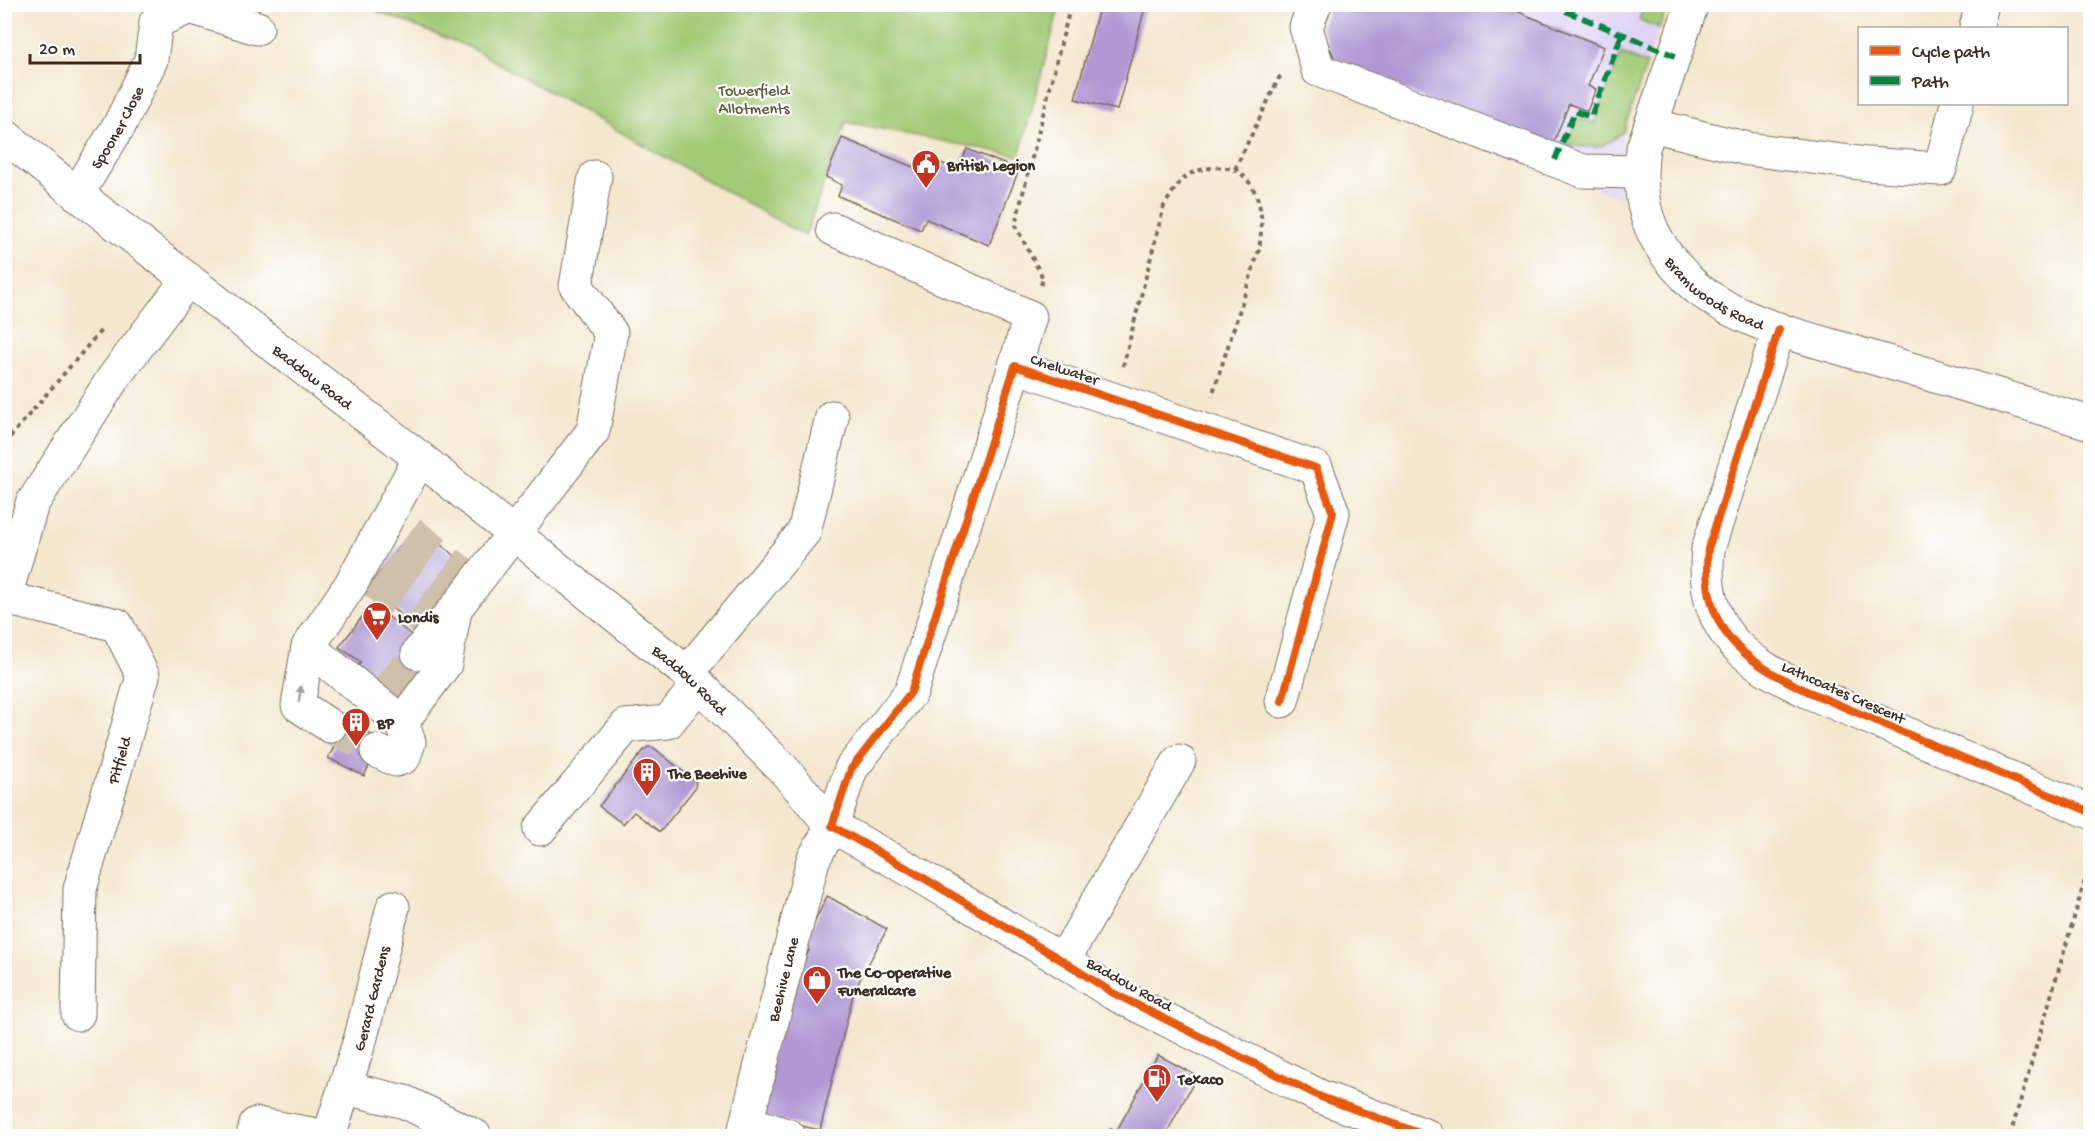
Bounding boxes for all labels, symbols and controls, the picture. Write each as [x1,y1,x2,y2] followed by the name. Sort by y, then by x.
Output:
[30,27,140,65] scale bar
[1858,27,2068,105] legend
[39,40,75,61] text: 20 m
[1912,43,1990,64] text: Cycle path
[1911,73,1949,94] text: Path
[89,83,150,174] street label: Spooner Close
[718,83,791,120] park label: Towerfield Allotments
[910,148,942,190] public building icon: British Legion
[946,158,1036,177] place label: British Legion
[1658,253,1767,337] street label: Bramwoods Road
[267,341,356,416] street label: Baddow Road
[1027,351,1102,392] street label: Chelwater
[361,600,393,642] supermarket icon: Londis
[398,610,440,629] place label: Londis
[646,642,731,722] street label: Baddow Road
[1778,658,1909,731] street label: Lathcoates Crescent
[296,685,305,704] one-way arrow
[340,706,372,748] building icon: BP
[376,716,395,735] place label: BP
[105,734,138,788] street label: Pitfield
[631,756,663,798] building icon: The Beehive
[666,766,748,785] place label: The Beehive
[765,935,805,1025] street label: Beehive Lane
[351,943,396,1054] street label: Gerard Gardens
[1081,954,1176,1018] street label: Baddow Road
[801,964,833,1006] shop icon: The Co-operative Funeralcare
[836,965,952,1002] place label: The Co-operative Funeralcare
[1141,1062,1173,1104] fuel station icon: Texaco
[1176,1072,1224,1091] place label: Texaco

